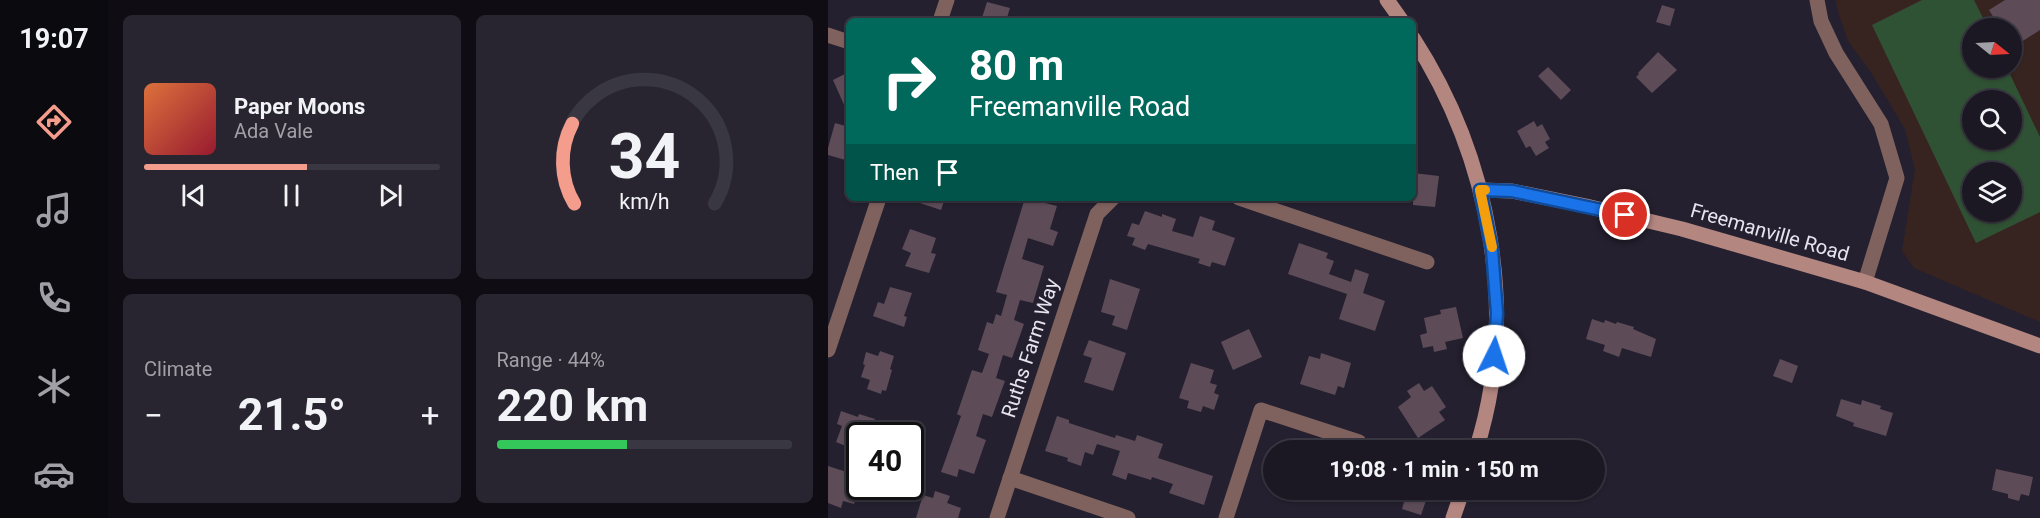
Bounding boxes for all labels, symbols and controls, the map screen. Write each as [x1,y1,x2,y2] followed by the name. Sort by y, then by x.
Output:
[1962,18,2022,78] north arrow
[1962,18,2022,222] map controls
[19,23,89,55] text: 19:07
[969,41,1064,90] text: 80 m
[870,42,948,120] icon: right
[1962,90,2022,150] button: search
[969,91,1190,123] text: Freemanville Road
[234,94,365,119] text: Paper Moons
[33,101,75,143] icon: directions
[234,119,313,143] text: Ada Vale
[608,120,680,193] text: 34
[931,156,964,189] icon: arrive
[870,160,919,185] text: Then
[1962,162,2022,222] button: layers
[177,179,210,212] icon: previous
[275,179,308,212] icon: pause
[374,179,407,212] icon: next
[33,189,75,231] icon: music
[1599,189,1650,240] pin
[619,190,669,215] text: km/h
[1608,198,1641,231] icon: arrive
[1688,198,1852,266] street label: Freemanville Road
[996,275,1064,421] street label: Ruths Farm Way
[33,277,75,319] icon: phone
[1462,324,1526,388] position arrow
[497,348,605,372] text: Range · 44%
[144,357,212,381] text: Climate
[33,365,75,407] icon: climate
[497,379,648,432] text: 220 km
[238,388,346,441] text: 21.5°
[144,396,163,435] text: −
[421,396,440,435] text: +
[846,422,924,500] speed limit sign: 40
[33,453,75,495] icon: car
[1329,457,1539,482] text: 19:08 · 1 min · 150 m

